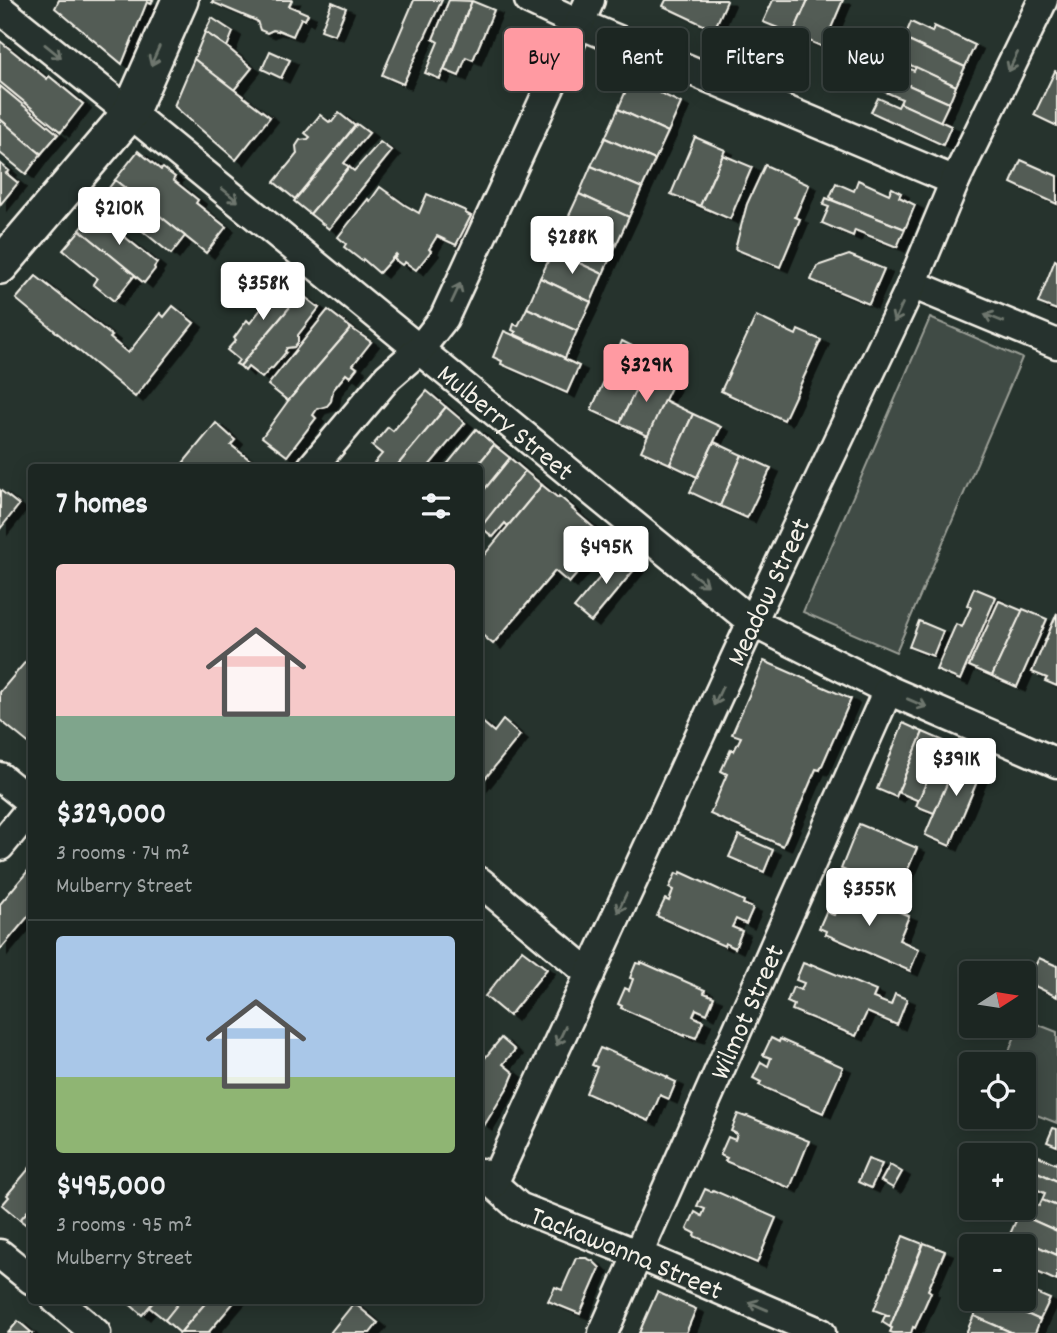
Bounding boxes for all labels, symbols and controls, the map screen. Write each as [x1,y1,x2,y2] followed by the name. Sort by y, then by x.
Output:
[504,28,583,91] chip: Buy
[597,28,688,91] chip: Rent
[702,28,809,91] chip: Filters
[823,28,909,91] chip: New
[44,44,62,59] one-way arrow
[148,45,161,66] one-way arrow
[1006,50,1019,72] one-way arrow
[220,187,238,203] one-way arrow
[70,188,168,247] pin: $210K
[94,193,144,226] text: $210K
[523,216,621,276] pin: $288K
[547,222,597,255] text: $288K
[214,262,312,322] pin: $358K
[237,268,289,301] text: $358K
[450,283,463,304] one-way arrow
[891,302,905,323] one-way arrow
[984,310,1005,323] one-way arrow
[597,344,695,404] pin: $329K
[619,350,673,383] text: $329K
[426,357,580,493] street label: Mulberry Street
[56,485,148,528] text: 7 homes
[417,487,455,525] icon: filters
[719,512,823,674] street label: Meadow Street
[557,526,655,586] pin: $495K
[579,532,633,565] text: $495K
[690,571,708,587] one-way arrow
[193,609,319,735] icon: home
[711,685,724,706] one-way arrow
[906,697,928,710] one-way arrow
[907,738,1005,798] pin: $391K
[932,744,980,777] text: $391K
[56,795,166,838] text: $329,000
[56,838,190,871] text: 3 rooms · 74 m²
[820,869,918,928] pin: $355K
[56,871,192,904] text: Mulberry Street
[842,874,896,907] text: $355K
[615,892,629,913] one-way arrow
[703,939,798,1087] street label: Wilmot Street
[959,961,1036,1038] north arrow
[959,961,1036,1311] map controls
[193,981,319,1107] icon: home
[554,1025,567,1046] one-way arrow
[959,1052,1036,1129] button: locate
[959,1143,1036,1220] button: +
[56,1167,166,1210] text: $495,000
[523,1198,728,1313] street label: Tackawanna Street
[56,1210,192,1243] text: 3 rooms · 95 m²
[959,1234,1036,1311] button: −
[56,1243,192,1276] text: Mulberry Street
[748,1299,770,1312] one-way arrow

